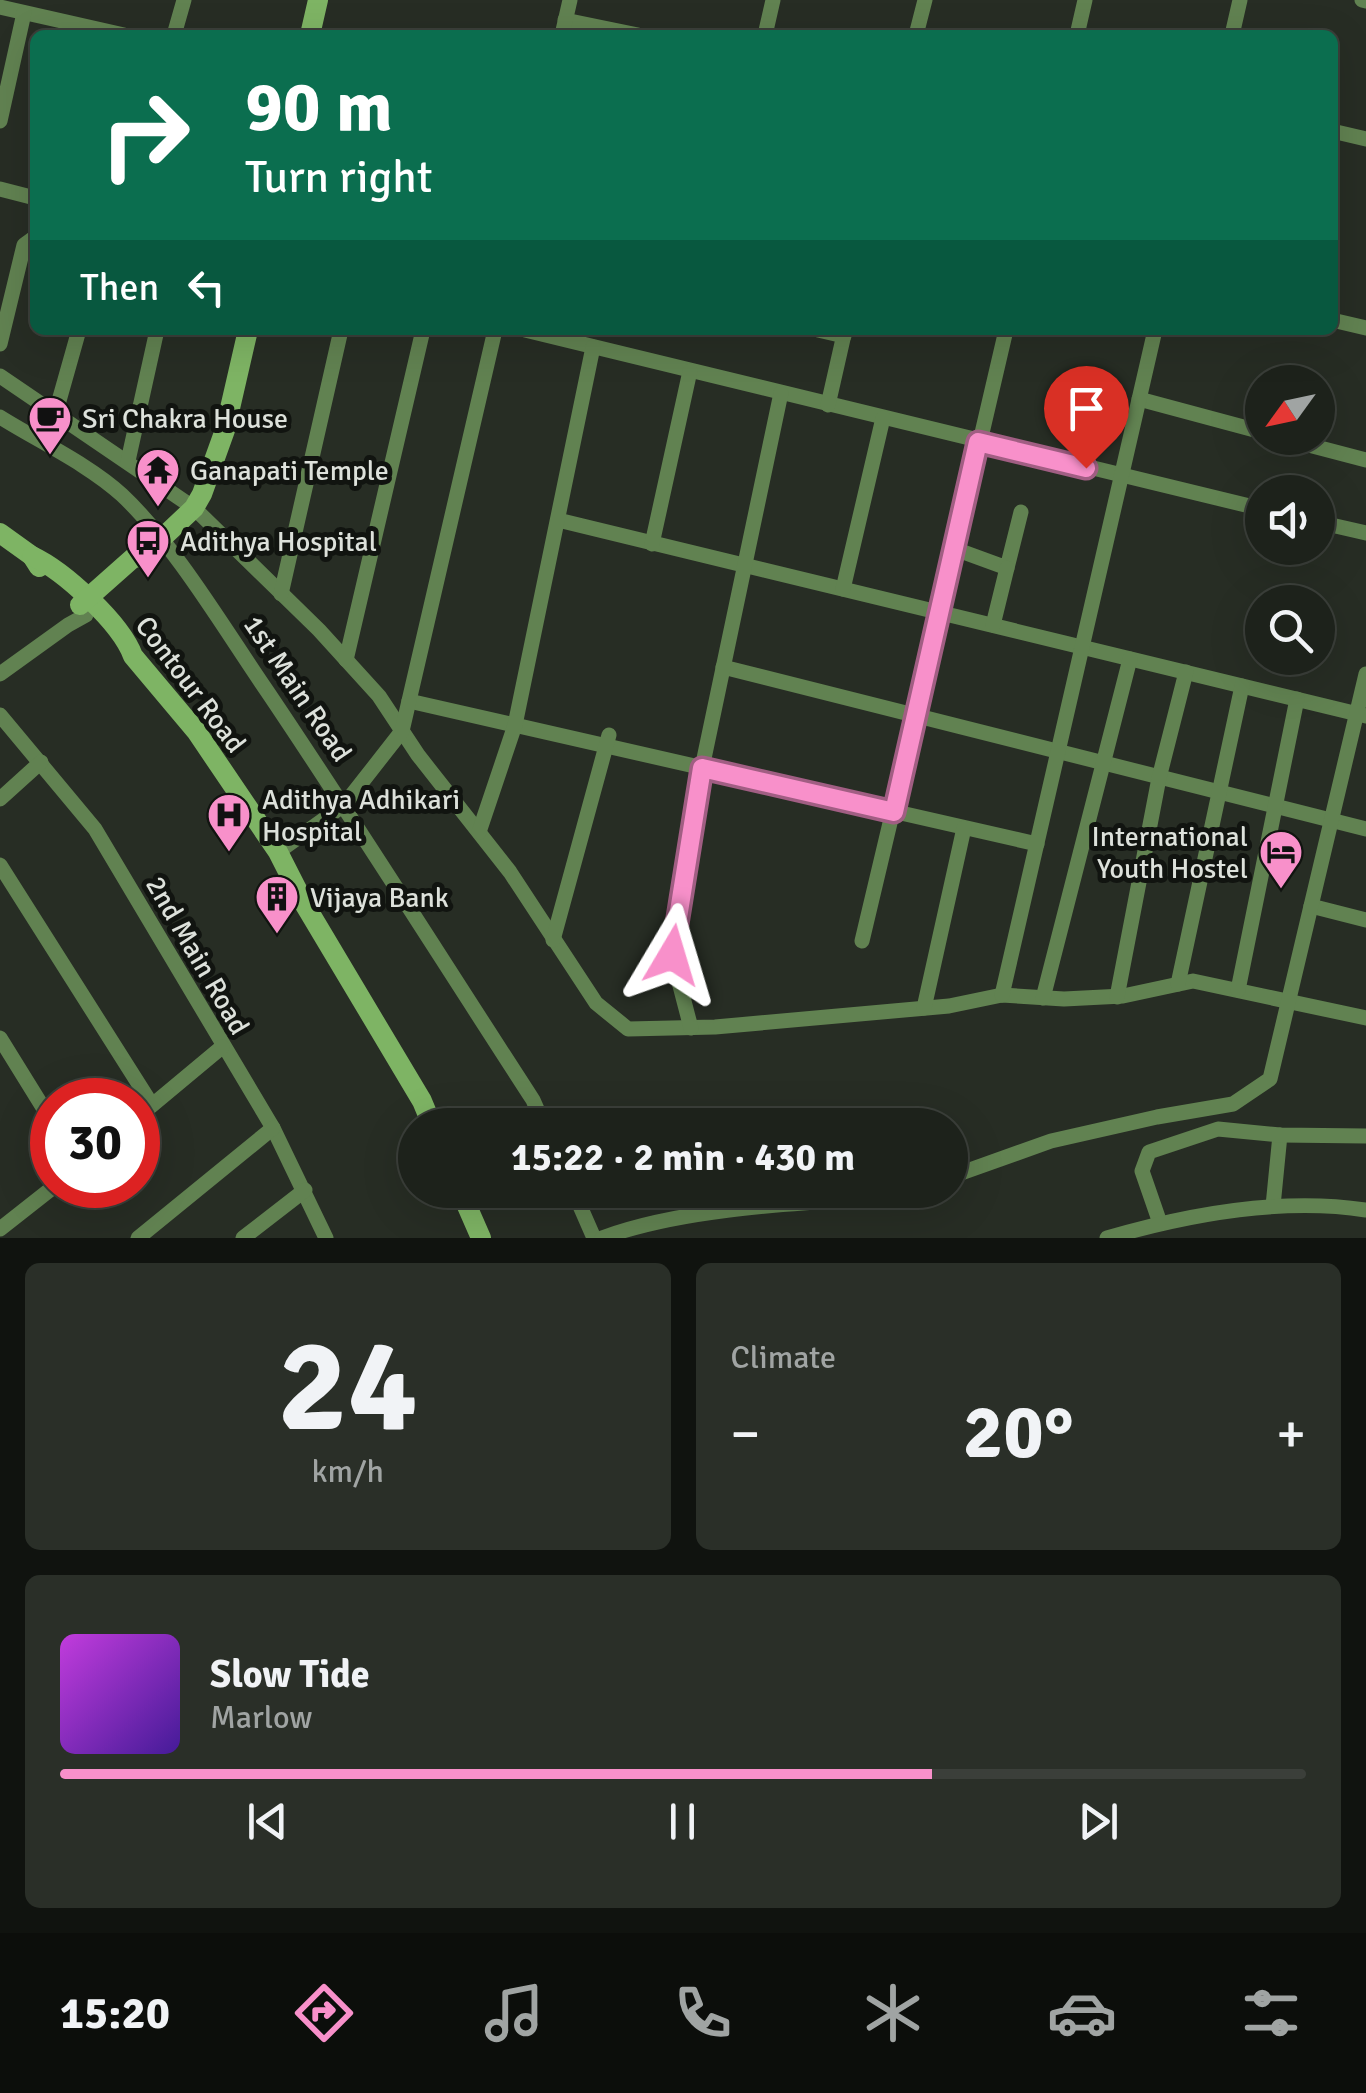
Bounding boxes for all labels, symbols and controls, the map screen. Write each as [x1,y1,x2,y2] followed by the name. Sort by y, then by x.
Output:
[245,64,393,150] text: 90 m
[80,70,210,200] icon: right
[245,150,433,205] text: Turn right
[179,260,234,315] icon: left
[80,264,159,311] text: Then
[1245,365,1335,455] north arrow
[1245,365,1335,675] map controls
[1044,366,1129,469] pin
[1059,381,1114,436] icon: arrive
[27,395,73,456] cafe icon: Sri Chakra House
[82,402,288,436] place label: Sri Chakra House
[135,447,181,508] temple icon: Ganapati Temple
[190,454,389,488] place label: Ganapati Temple
[1245,475,1335,565] button: sound
[125,518,171,579] bus stop icon: Adithya Hospital
[180,525,377,559] place label: Adithya Hospital
[1245,585,1335,675] button: search
[236,609,359,768] street label: 1st Main Road
[128,610,253,760] street label: Contour Road
[262,783,460,849] place label: Adithya Adhikari Hospital
[206,792,252,853] hospital icon: Adithya Adhikari Hospital
[1092,820,1248,886] place label: International Youth Hostel
[1258,829,1304,890] hotel icon: International Youth Hostel
[138,870,256,1041] street label: 2nd Main Road
[254,874,300,935] building icon: Vijaya Bank
[310,881,449,915] place label: Vijaya Bank
[620,903,724,1007] position arrow
[30,1078,160,1208] speed limit sign: 30
[511,1134,855,1181] text: 15:22 · 2 min · 430 m
[278,1307,418,1467] text: 24
[731,1338,836,1377] text: Climate
[963,1386,1074,1479] text: 20°
[731,1400,760,1468] text: −
[1276,1400,1306,1468] text: +
[312,1452,384,1491] text: km/h
[210,1651,370,1698] text: Slow Tide
[210,1698,312,1737] text: Marlow
[240,1794,295,1849] icon: previous
[655,1794,710,1849] icon: pause
[1071,1794,1126,1849] icon: next
[289,1978,359,2048] icon: directions
[479,1978,549,2048] icon: music
[668,1978,738,2048] icon: phone
[858,1978,928,2048] icon: climate
[1047,1978,1117,2048] icon: car
[1236,1978,1306,2048] icon: filters
[60,1986,170,2041] text: 15:20

